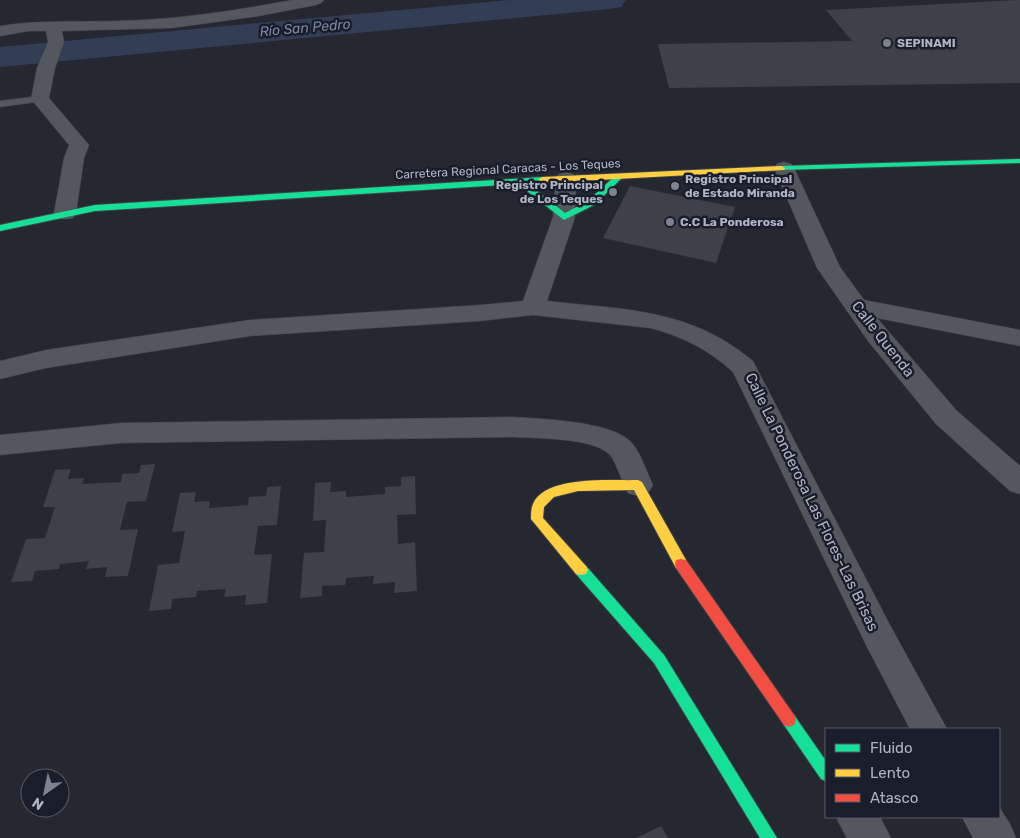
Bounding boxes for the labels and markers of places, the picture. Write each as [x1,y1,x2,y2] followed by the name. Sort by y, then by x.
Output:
[897,36,956,50] place label: SEPINAMI
[881,37,893,49] marker: SEPINAMI
[685,172,795,200] place label: Registro Principal de Estado Miranda
[496,178,603,206] place label: Registro Principal de Los Teques
[669,180,681,192] marker: Registro Principal de Estado Miranda
[607,186,619,198] marker: Registro Principal de Los Teques
[680,215,784,229] place label: C.C La Ponderosa
[664,216,676,228] marker: C.C La Ponderosa

